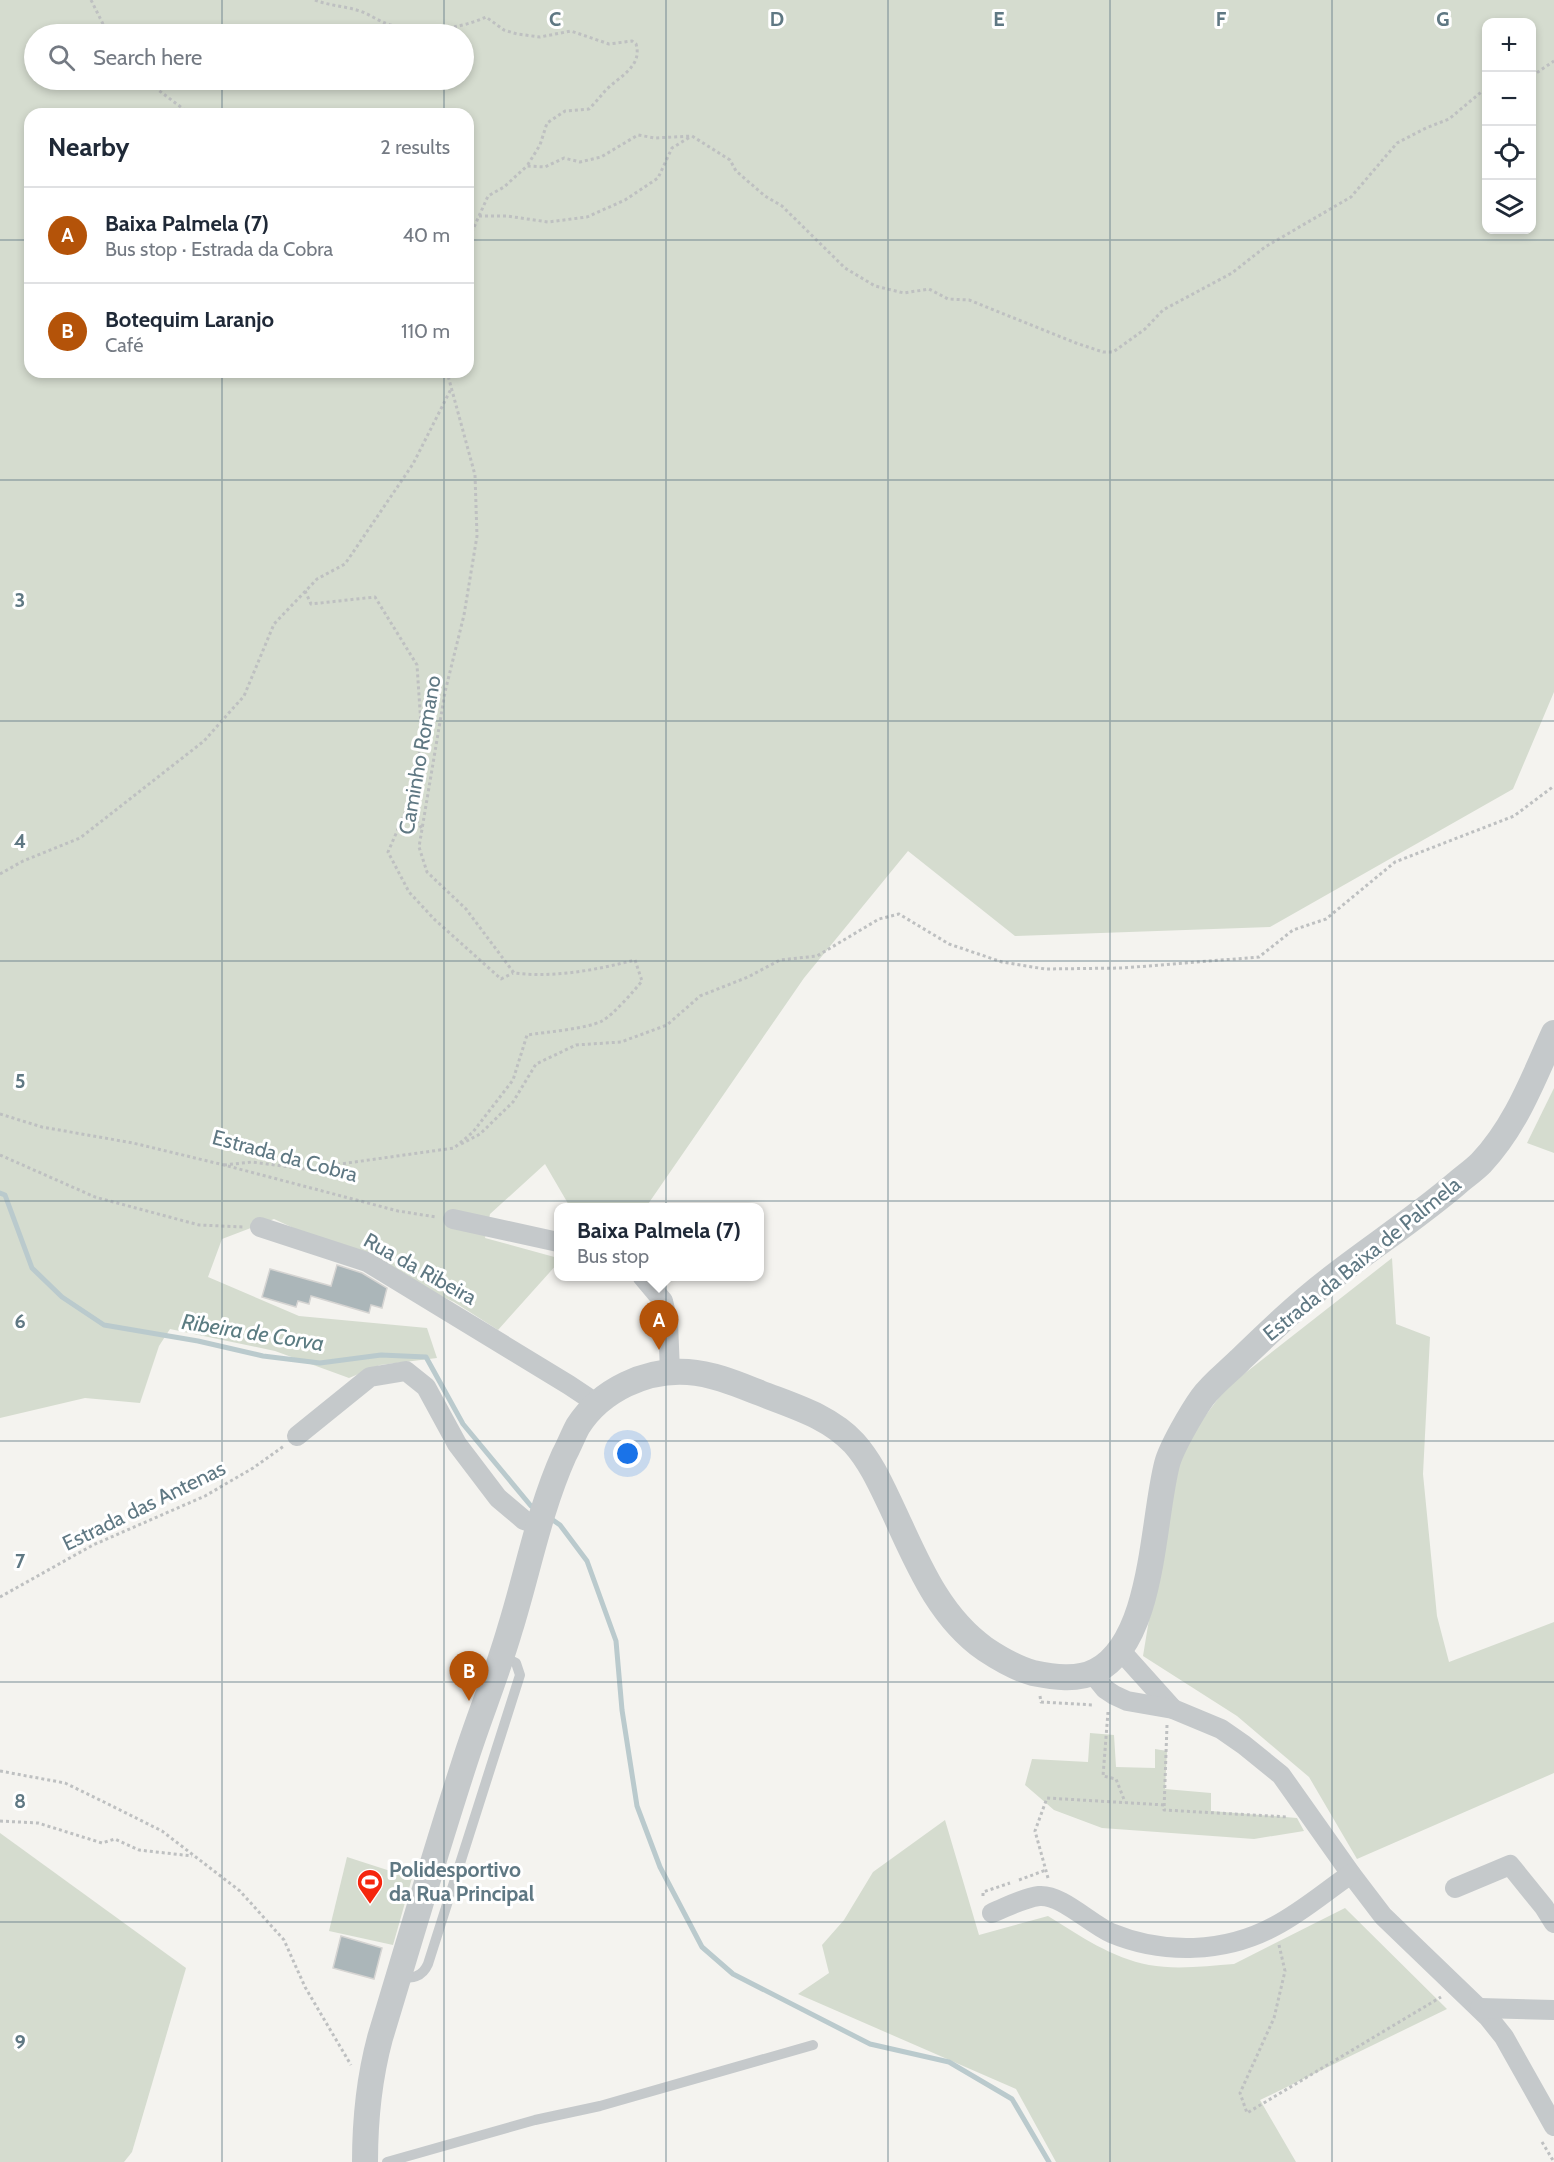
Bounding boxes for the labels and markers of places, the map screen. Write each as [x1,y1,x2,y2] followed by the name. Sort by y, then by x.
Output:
[640,1300,678,1350] pin: A
[450,1652,488,1701] pin: B
[389,1857,535,1906] place label: Polidesportivo da Rua Principal
[355,1867,385,1905] sports icon: Polidesportivo da Rua Principal

